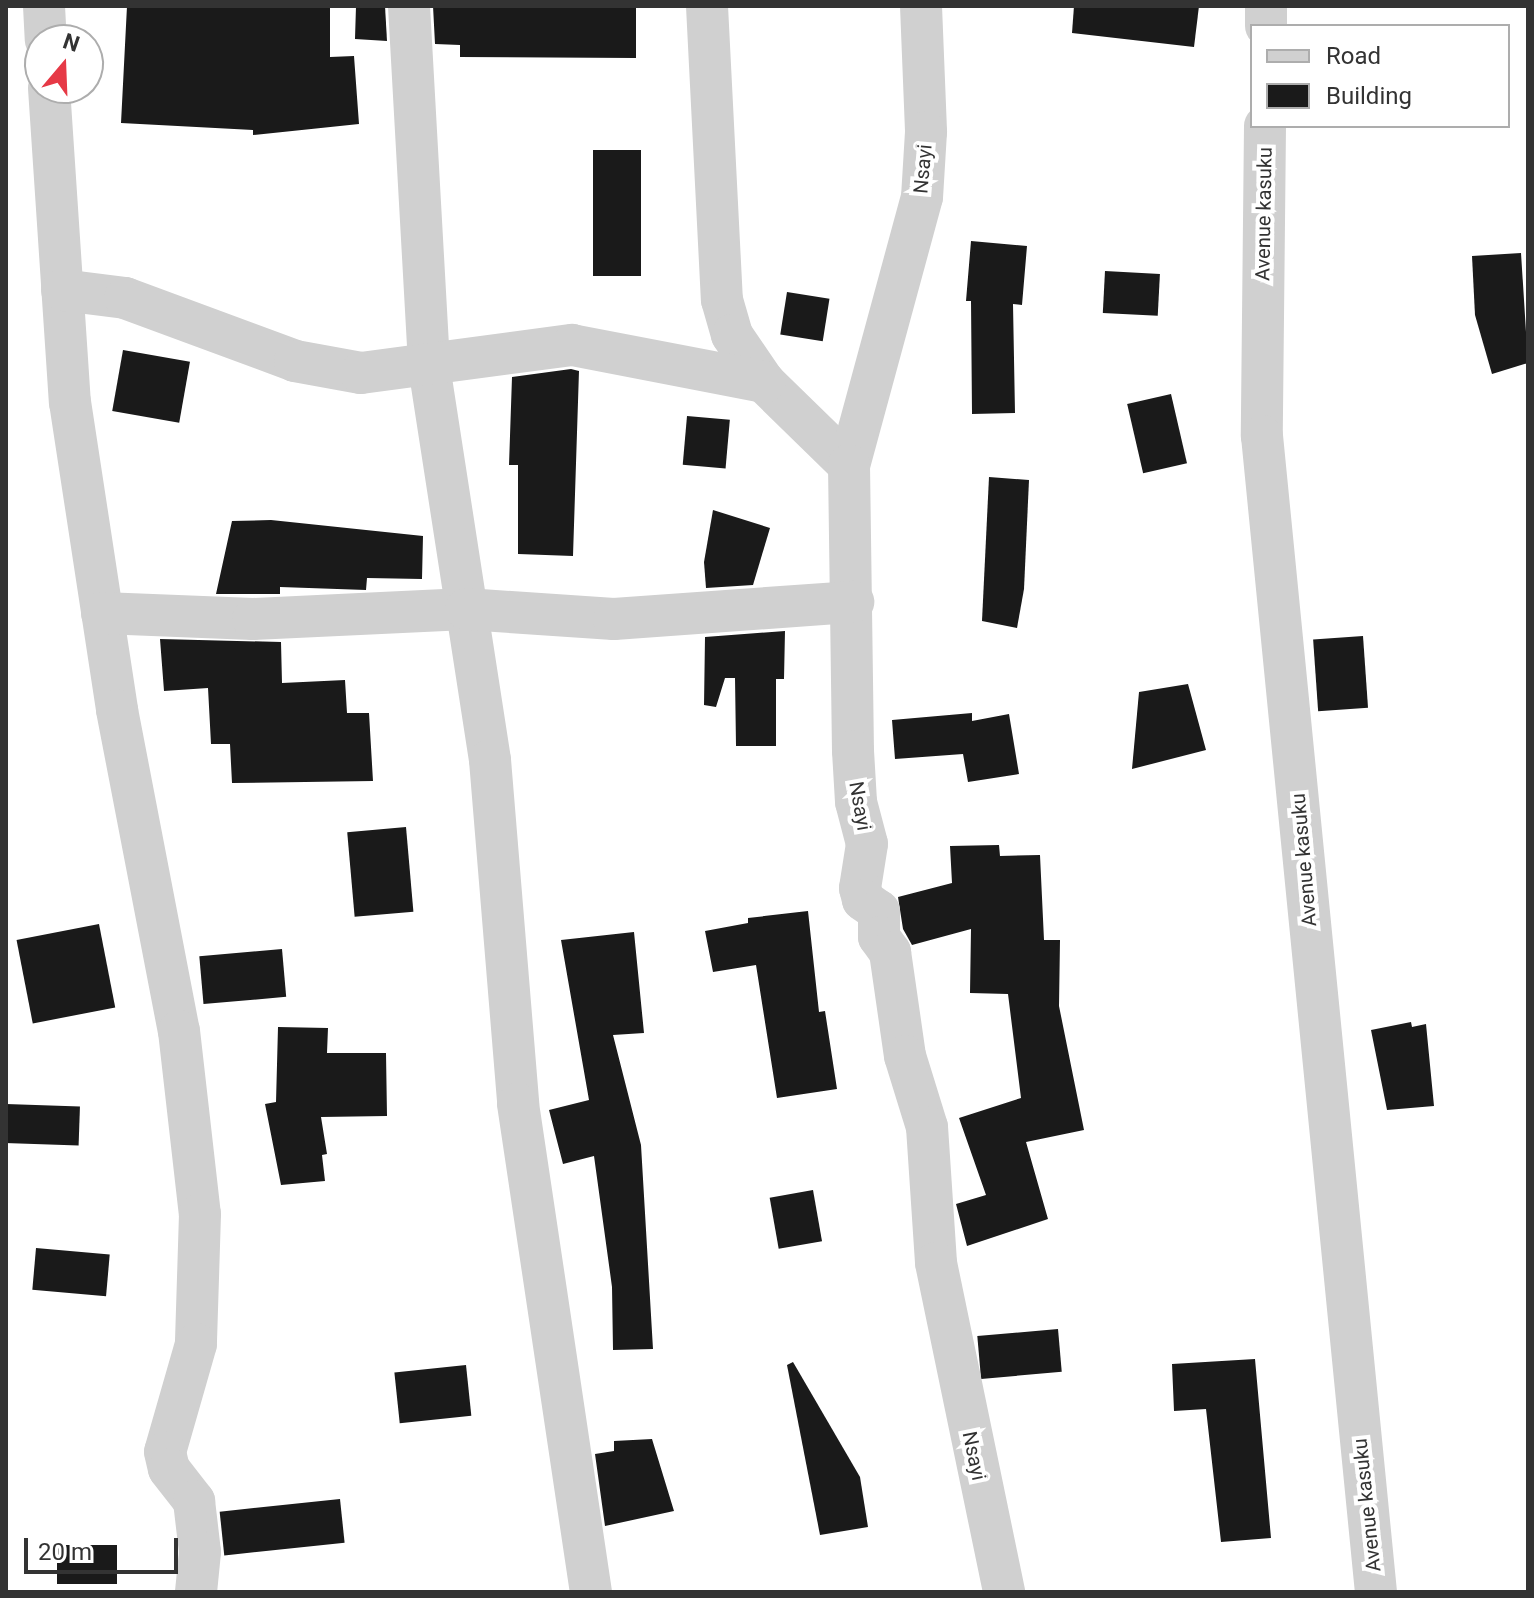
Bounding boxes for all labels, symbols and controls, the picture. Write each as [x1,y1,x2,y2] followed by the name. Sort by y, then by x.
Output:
[24,24,104,104] north arrow
[1250,24,1510,128] legend
[60,28,83,57] text: N
[1326,42,1381,70] text: Road
[1326,82,1412,110] text: Building
[909,143,937,195] street label: Nsayi
[1251,147,1277,281] street label: Avenue kasuku
[844,779,876,833] street label: Nsayi
[1286,792,1322,928] street label: Avenue kasuku
[957,1429,991,1483] street label: Nsayi
[1348,1437,1386,1573] street label: Avenue kasuku
[28,1522,182,1572] scale bar
[38,1538,92,1566] text: 20 m

